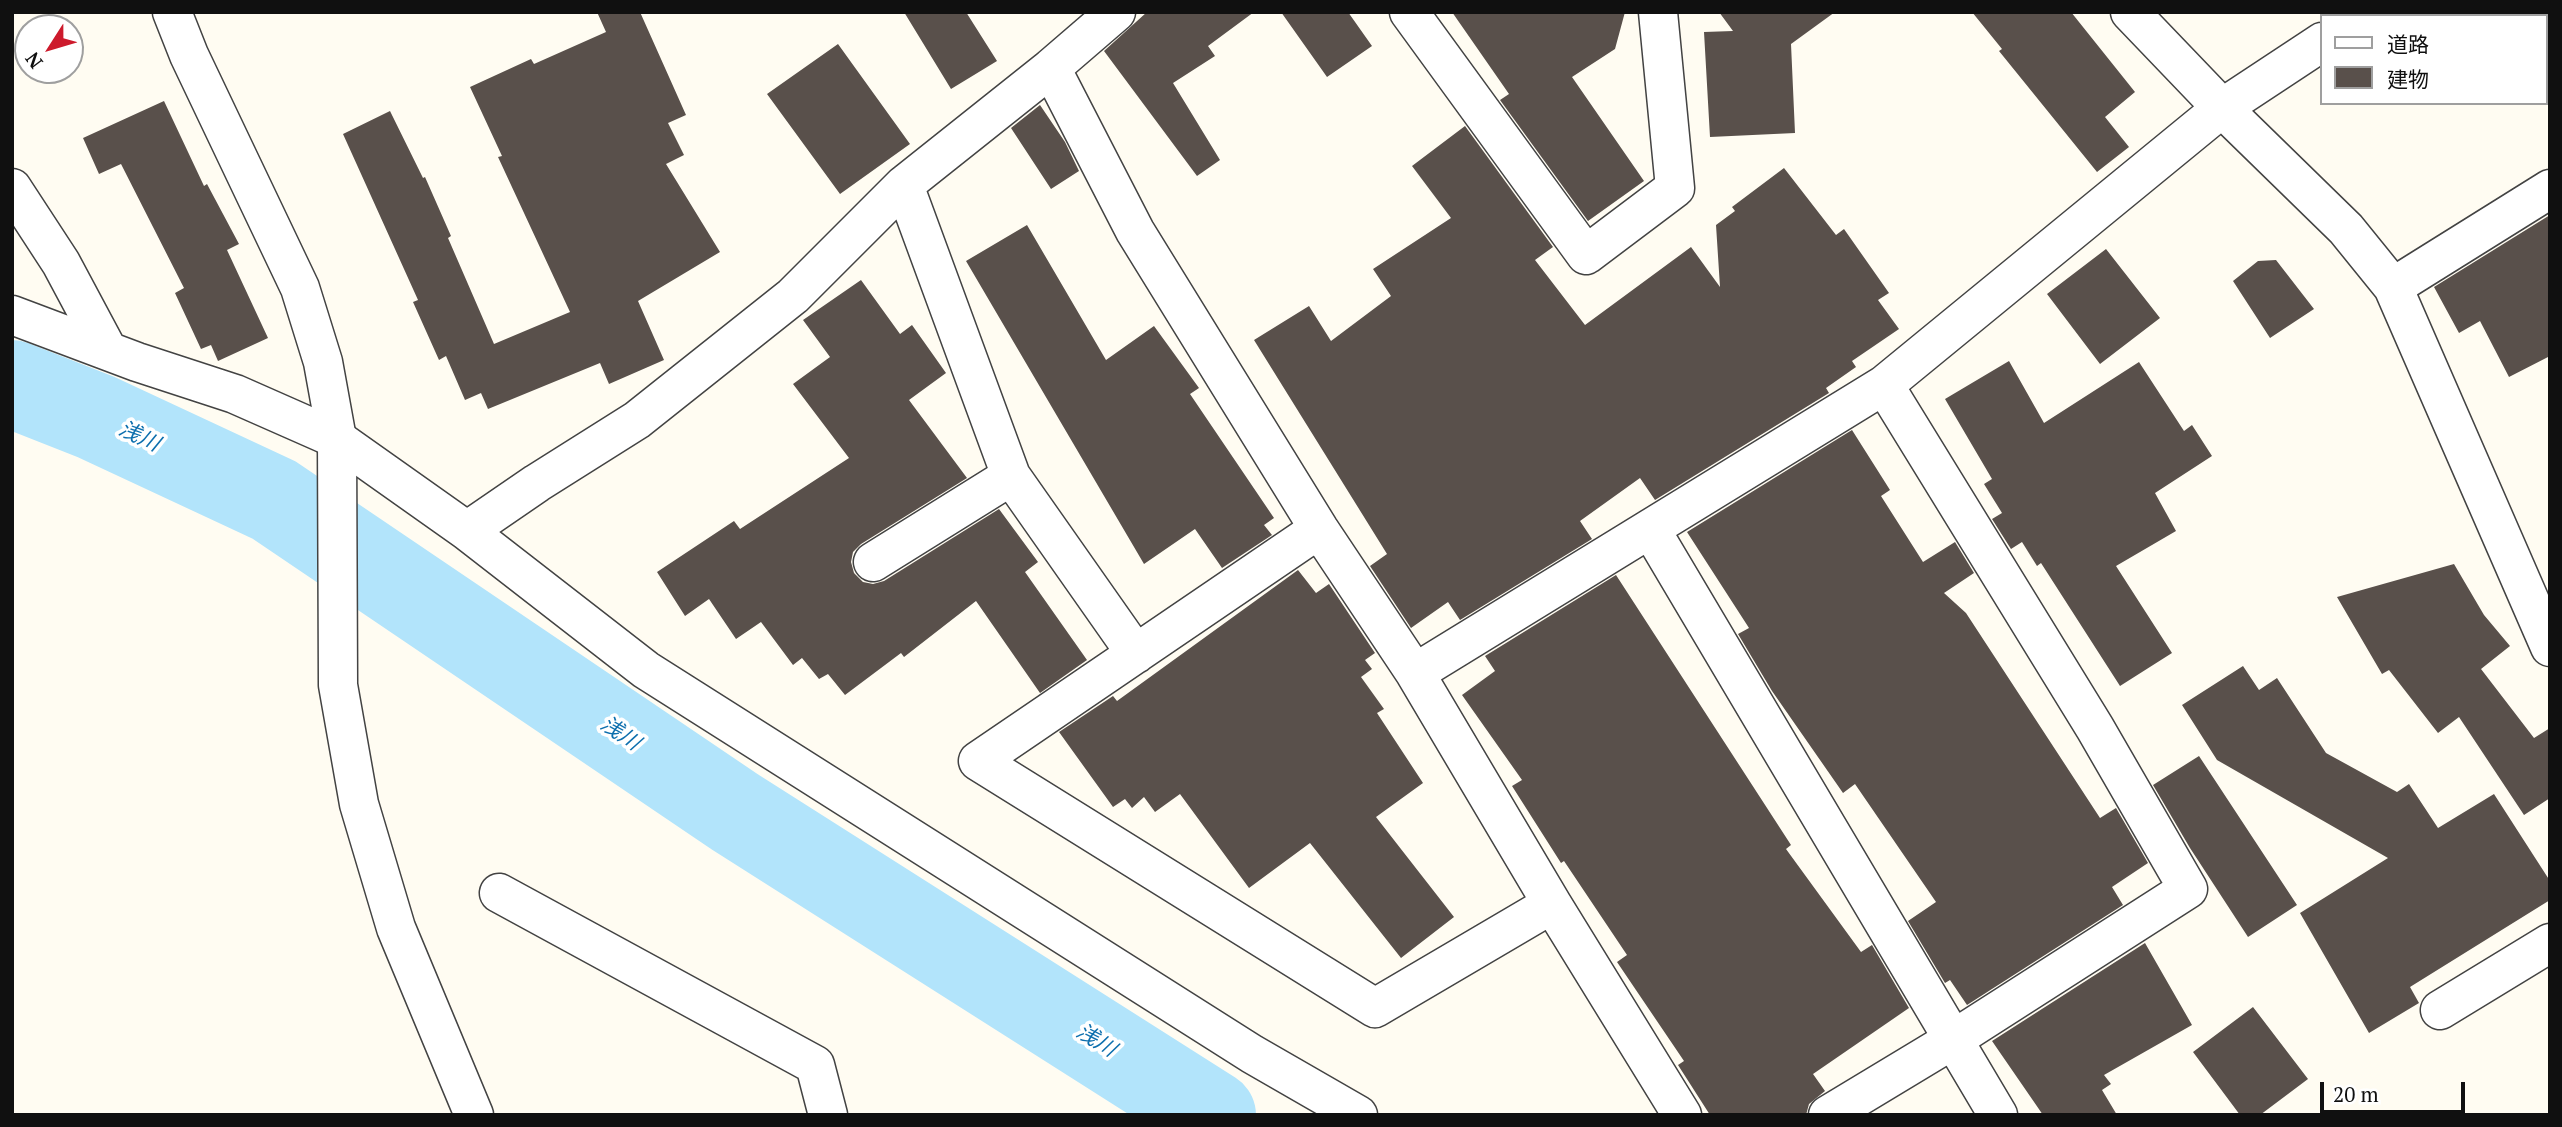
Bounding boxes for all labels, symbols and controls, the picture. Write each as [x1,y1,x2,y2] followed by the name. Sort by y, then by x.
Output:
[14,14,84,84] north arrow
[2320,14,2548,105] legend
[2387,30,2429,58] text: 道路
[19,47,48,74] text: N
[2387,65,2429,93] text: 建物
[115,417,163,457] water label: 浅川
[596,712,644,756] water label: 浅川
[1072,1019,1120,1063] water label: 浅川
[2324,1068,2469,1112] scale bar
[2333,1080,2379,1108] text: 20 m

